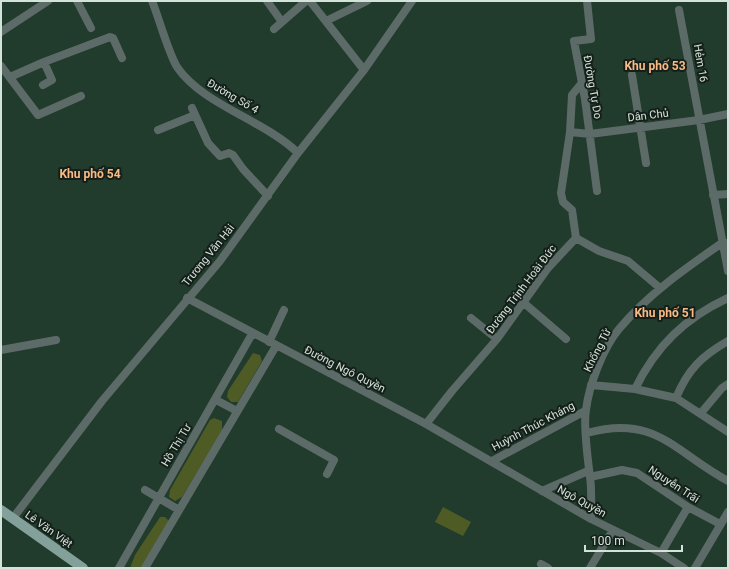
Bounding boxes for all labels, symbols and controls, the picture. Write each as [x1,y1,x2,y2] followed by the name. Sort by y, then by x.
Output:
[691,43,710,83] street label: Hẻm 16
[581,54,604,120] street label: Đường Tự Do
[624,59,686,73] district label: Khu phố 53
[205,77,261,116] street label: Đường Số 4
[627,107,669,124] street label: Dân Chủ
[59,167,121,181] district label: Khu phố 54
[179,222,237,289] street label: Trương Văn Hải
[484,242,559,336] street label: Đường Trịnh Hoài Đức
[634,306,696,320] district label: Khu phố 51
[581,326,614,374] street label: Khổng Tử
[302,343,387,395] street label: Đường Ngô Quyền
[490,399,577,454] street label: Huỳnh Thúc Kháng
[159,421,194,469] street label: Hồ Thị Tư
[646,463,702,506] street label: Nguyễn Trãi
[555,483,608,520] street label: Ngô Quyền
[22,508,75,551] street label: Lê Văn Việt
[585,527,682,553] scale bar
[591,534,625,548] text: 100 m

